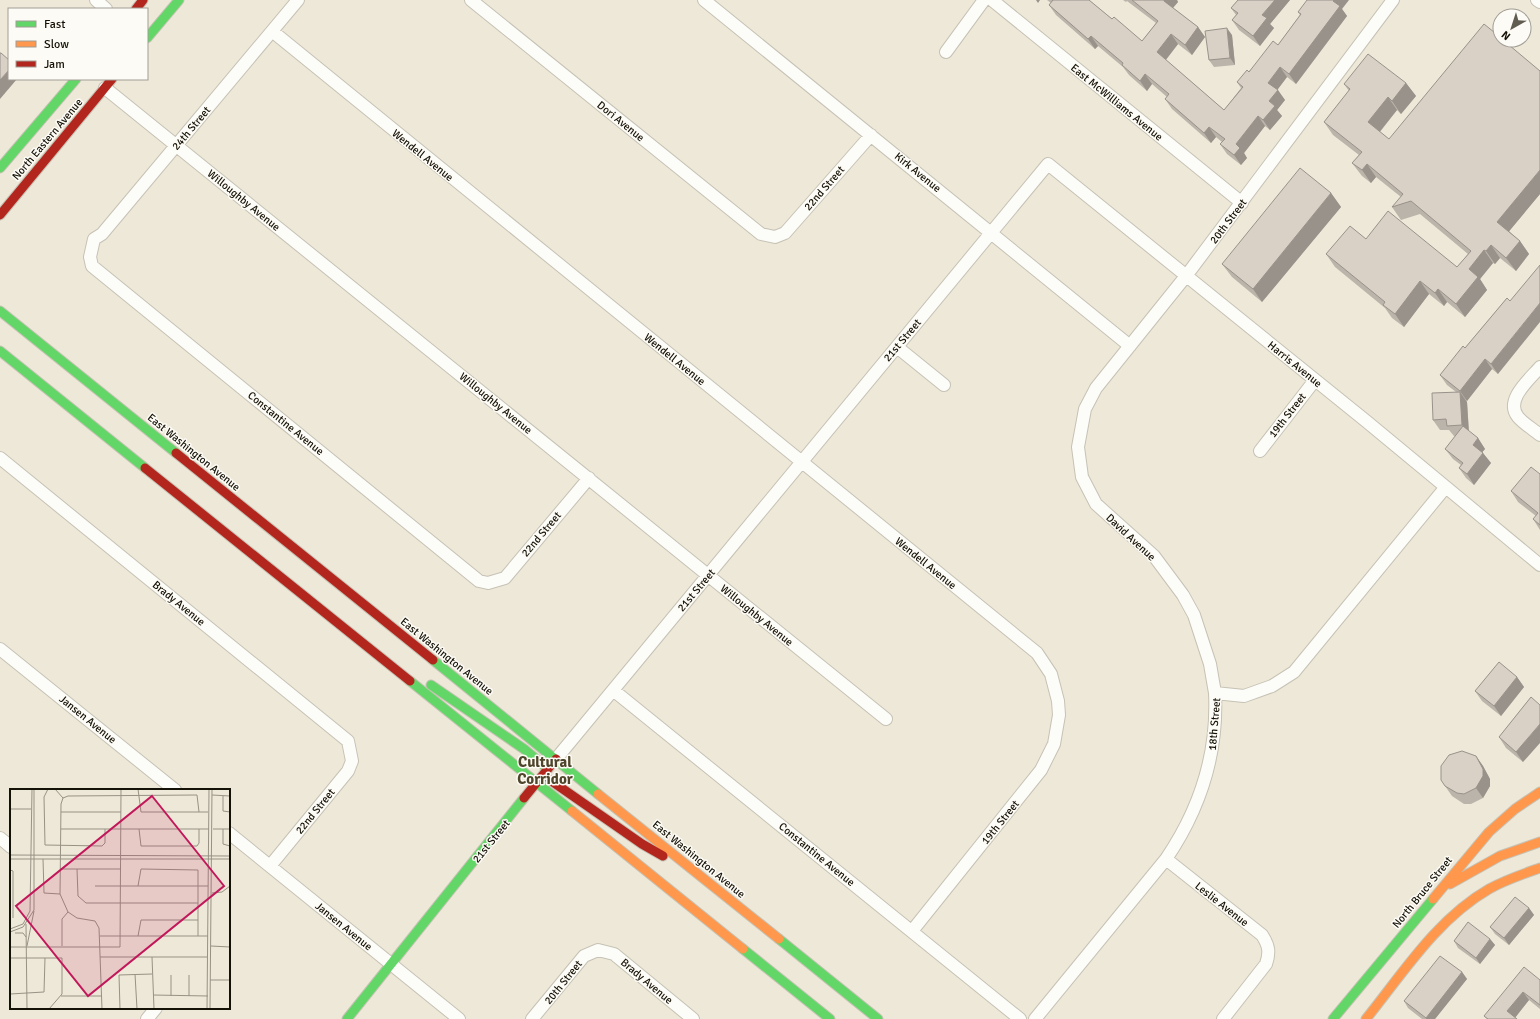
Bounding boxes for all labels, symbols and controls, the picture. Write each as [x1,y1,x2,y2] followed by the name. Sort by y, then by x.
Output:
[8,8,148,80] legend
[1492,8,1532,48] north arrow
[44,17,65,32] text: Fast
[1499,28,1513,43] text: N
[44,37,69,52] text: Slow
[44,57,65,72] text: Jam
[1068,61,1165,143] street label: East McWilliams Avenue
[9,96,85,183] street label: North Eastern Avenue
[594,98,647,144] street label: Dori Avenue
[169,104,213,153] street label: 24th Street
[389,127,456,184] street label: Wendell Avenue
[892,150,944,195] street label: Kirk Avenue
[801,163,847,213] street label: 22nd Street
[205,167,283,234] street label: Willoughby Avenue
[1207,196,1250,246] street label: 20th Street
[881,316,924,364] street label: 21st Street
[641,331,708,388] street label: Wendell Avenue
[1265,339,1324,390] street label: Harris Avenue
[457,370,535,437] street label: Willoughby Avenue
[245,389,326,458] street label: Constantine Avenue
[1266,390,1309,440] street label: 19th Street
[145,411,243,494] street label: East Washington Avenue
[519,509,564,559] street label: 22nd Street
[1103,511,1158,564] street label: David Avenue
[892,535,959,592] street label: Wendell Avenue
[675,566,718,614] street label: 21st Street
[150,578,208,629] street label: Brady Avenue
[718,582,796,649] street label: Willoughby Avenue
[398,615,496,698] street label: East Washington Avenue
[57,693,119,746] street label: Jansen Avenue
[1206,697,1223,751] street label: 18th Street
[517,753,573,788] district label: Cultural Corridor
[293,786,338,837] street label: 22nd Street
[10,789,230,1009] inset map
[979,798,1022,847] street label: 19th Street
[470,817,513,865] street label: 21st Street
[650,818,748,901] street label: East Washington Avenue
[776,820,857,889] street label: Constantine Avenue
[1390,854,1455,931] street label: North Bruce Street
[1192,879,1251,929] street label: Leslie Avenue
[313,900,375,953] street label: Jansen Avenue
[618,956,675,1007] street label: Brady Avenue
[542,958,585,1007] street label: 20th Street

